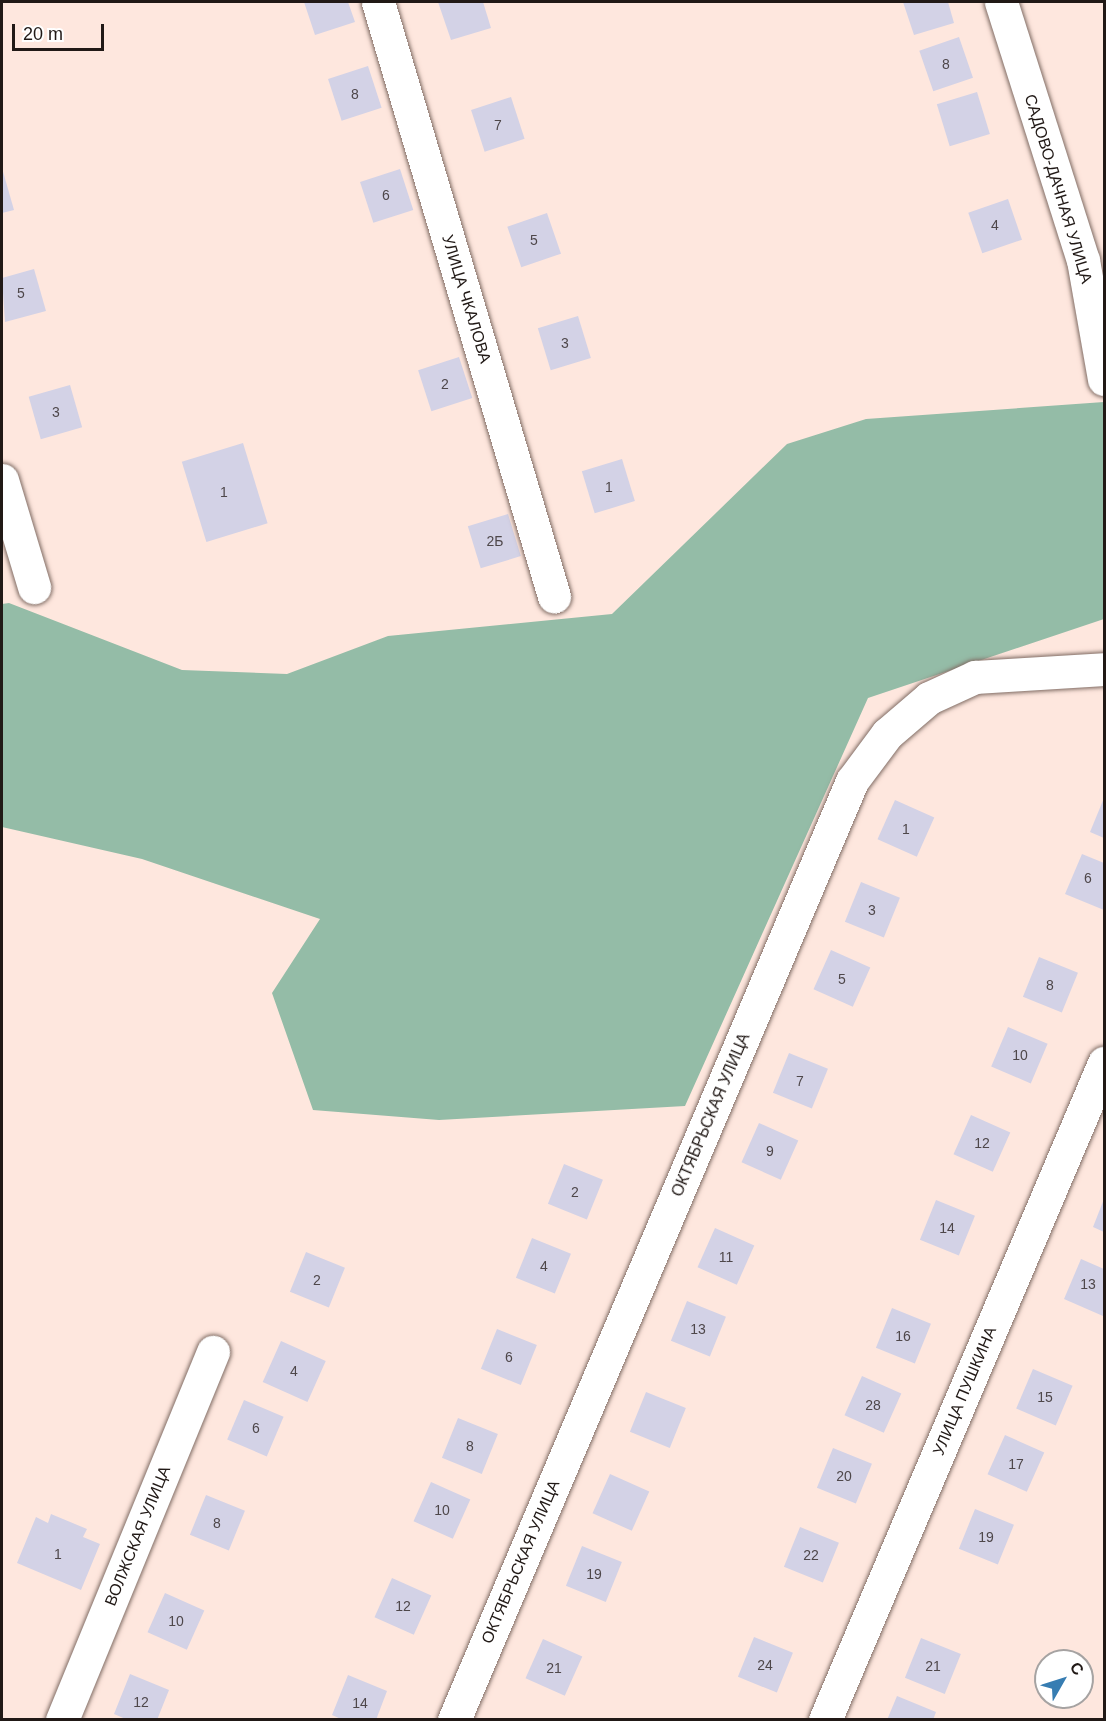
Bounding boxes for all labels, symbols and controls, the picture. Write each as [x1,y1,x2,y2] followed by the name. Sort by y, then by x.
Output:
[15,12,106,50] scale bar
[23,24,63,44] text: 20 m
[942,56,950,72] house number: 8
[351,86,359,102] house number: 8
[1020,92,1096,286] street label: САДОВО-ДАЧНАЯ УЛИЦА
[494,117,502,133] house number: 7
[382,187,390,203] house number: 6
[991,217,999,233] house number: 4
[437,232,495,366] street label: УЛИЦА ЧКАЛОВА
[530,232,538,248] house number: 5
[17,285,25,301] house number: 5
[561,335,569,351] house number: 3
[441,376,449,392] house number: 2
[52,404,60,420] house number: 3
[605,479,613,495] house number: 1
[220,484,228,500] house number: 1
[487,533,503,549] house number: 2Б
[902,821,910,837] house number: 1
[1084,870,1092,886] house number: 6
[868,902,876,918] house number: 3
[838,971,846,987] house number: 5
[1046,977,1054,993] house number: 8
[668,1030,754,1200] street label: ОКТЯБРЬСКАЯ УЛИЦА
[1012,1047,1028,1063] house number: 10
[796,1073,804,1089] house number: 7
[974,1135,990,1151] house number: 12
[766,1143,774,1159] house number: 9
[571,1184,579,1200] house number: 2
[939,1220,955,1236] house number: 14
[719,1249,733,1265] house number: 11
[540,1258,548,1274] house number: 4
[313,1272,321,1288] house number: 2
[1080,1276,1096,1292] house number: 13
[690,1321,706,1337] house number: 13
[929,1324,1001,1458] street label: УЛИЦА ПУШКИНА
[895,1328,911,1344] house number: 16
[505,1349,513,1365] house number: 6
[290,1363,298,1379] house number: 4
[1037,1389,1053,1405] house number: 15
[865,1397,881,1413] house number: 28
[252,1420,260,1436] house number: 6
[466,1438,474,1454] house number: 8
[1008,1456,1024,1472] house number: 17
[101,1463,175,1609] street label: ВОЛЖСКАЯ УЛИЦА
[836,1468,852,1484] house number: 20
[478,1477,564,1647] street label: ОКТЯБРЬСКАЯ УЛИЦА
[434,1502,450,1518] house number: 10
[213,1515,221,1531] house number: 8
[978,1529,994,1545] house number: 19
[54,1546,62,1562] house number: 1
[803,1547,819,1563] house number: 22
[586,1566,602,1582] house number: 19
[395,1598,411,1614] house number: 12
[168,1613,184,1629] house number: 10
[1034,1649,1094,1709] north arrow
[757,1657,773,1673] house number: 24
[925,1658,941,1674] house number: 21
[1067,1659,1087,1678] text: С
[546,1660,562,1676] house number: 21
[133,1694,149,1710] house number: 12
[352,1695,368,1711] house number: 14

